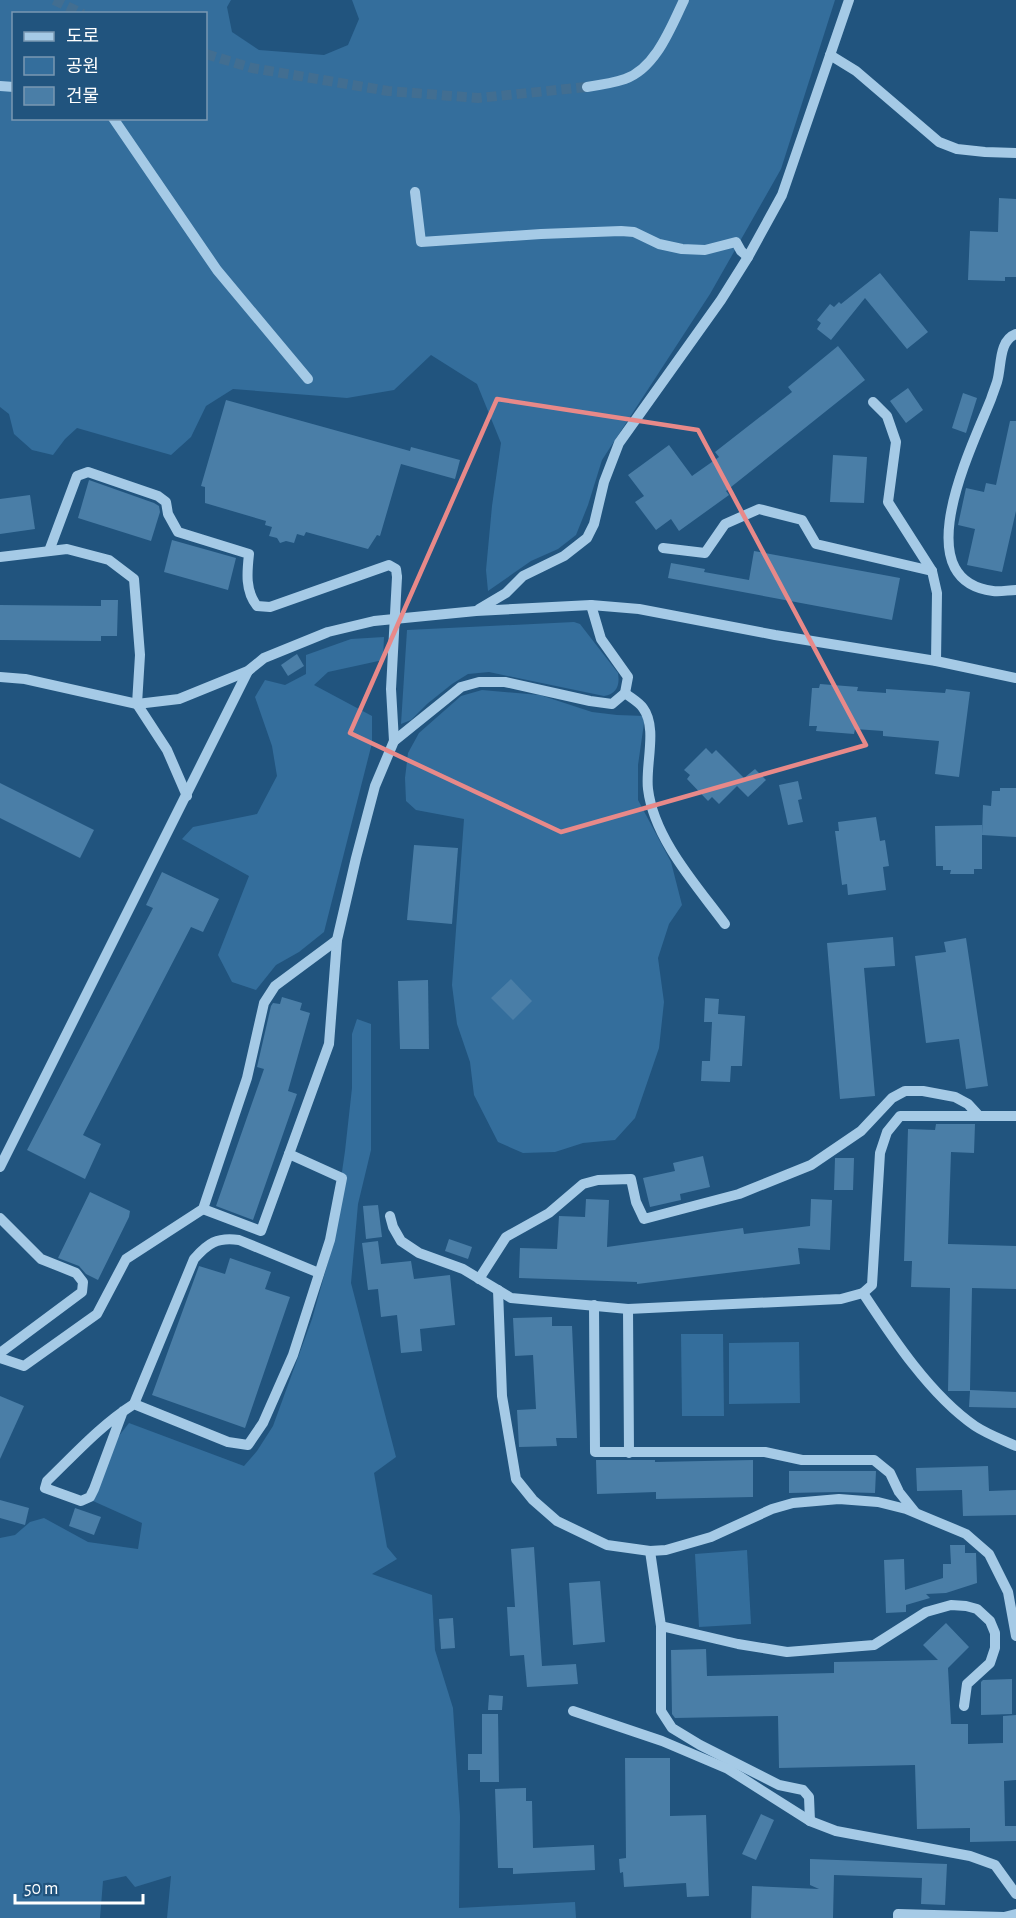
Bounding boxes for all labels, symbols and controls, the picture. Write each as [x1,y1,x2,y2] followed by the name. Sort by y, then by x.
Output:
[12,12,207,120] legend
[66,28,99,46] text: 도로
[66,57,99,76] text: 공원
[66,87,99,106] text: 건물
[15,1867,142,1905] scale bar
[24,1880,58,1898] text: 50 m

